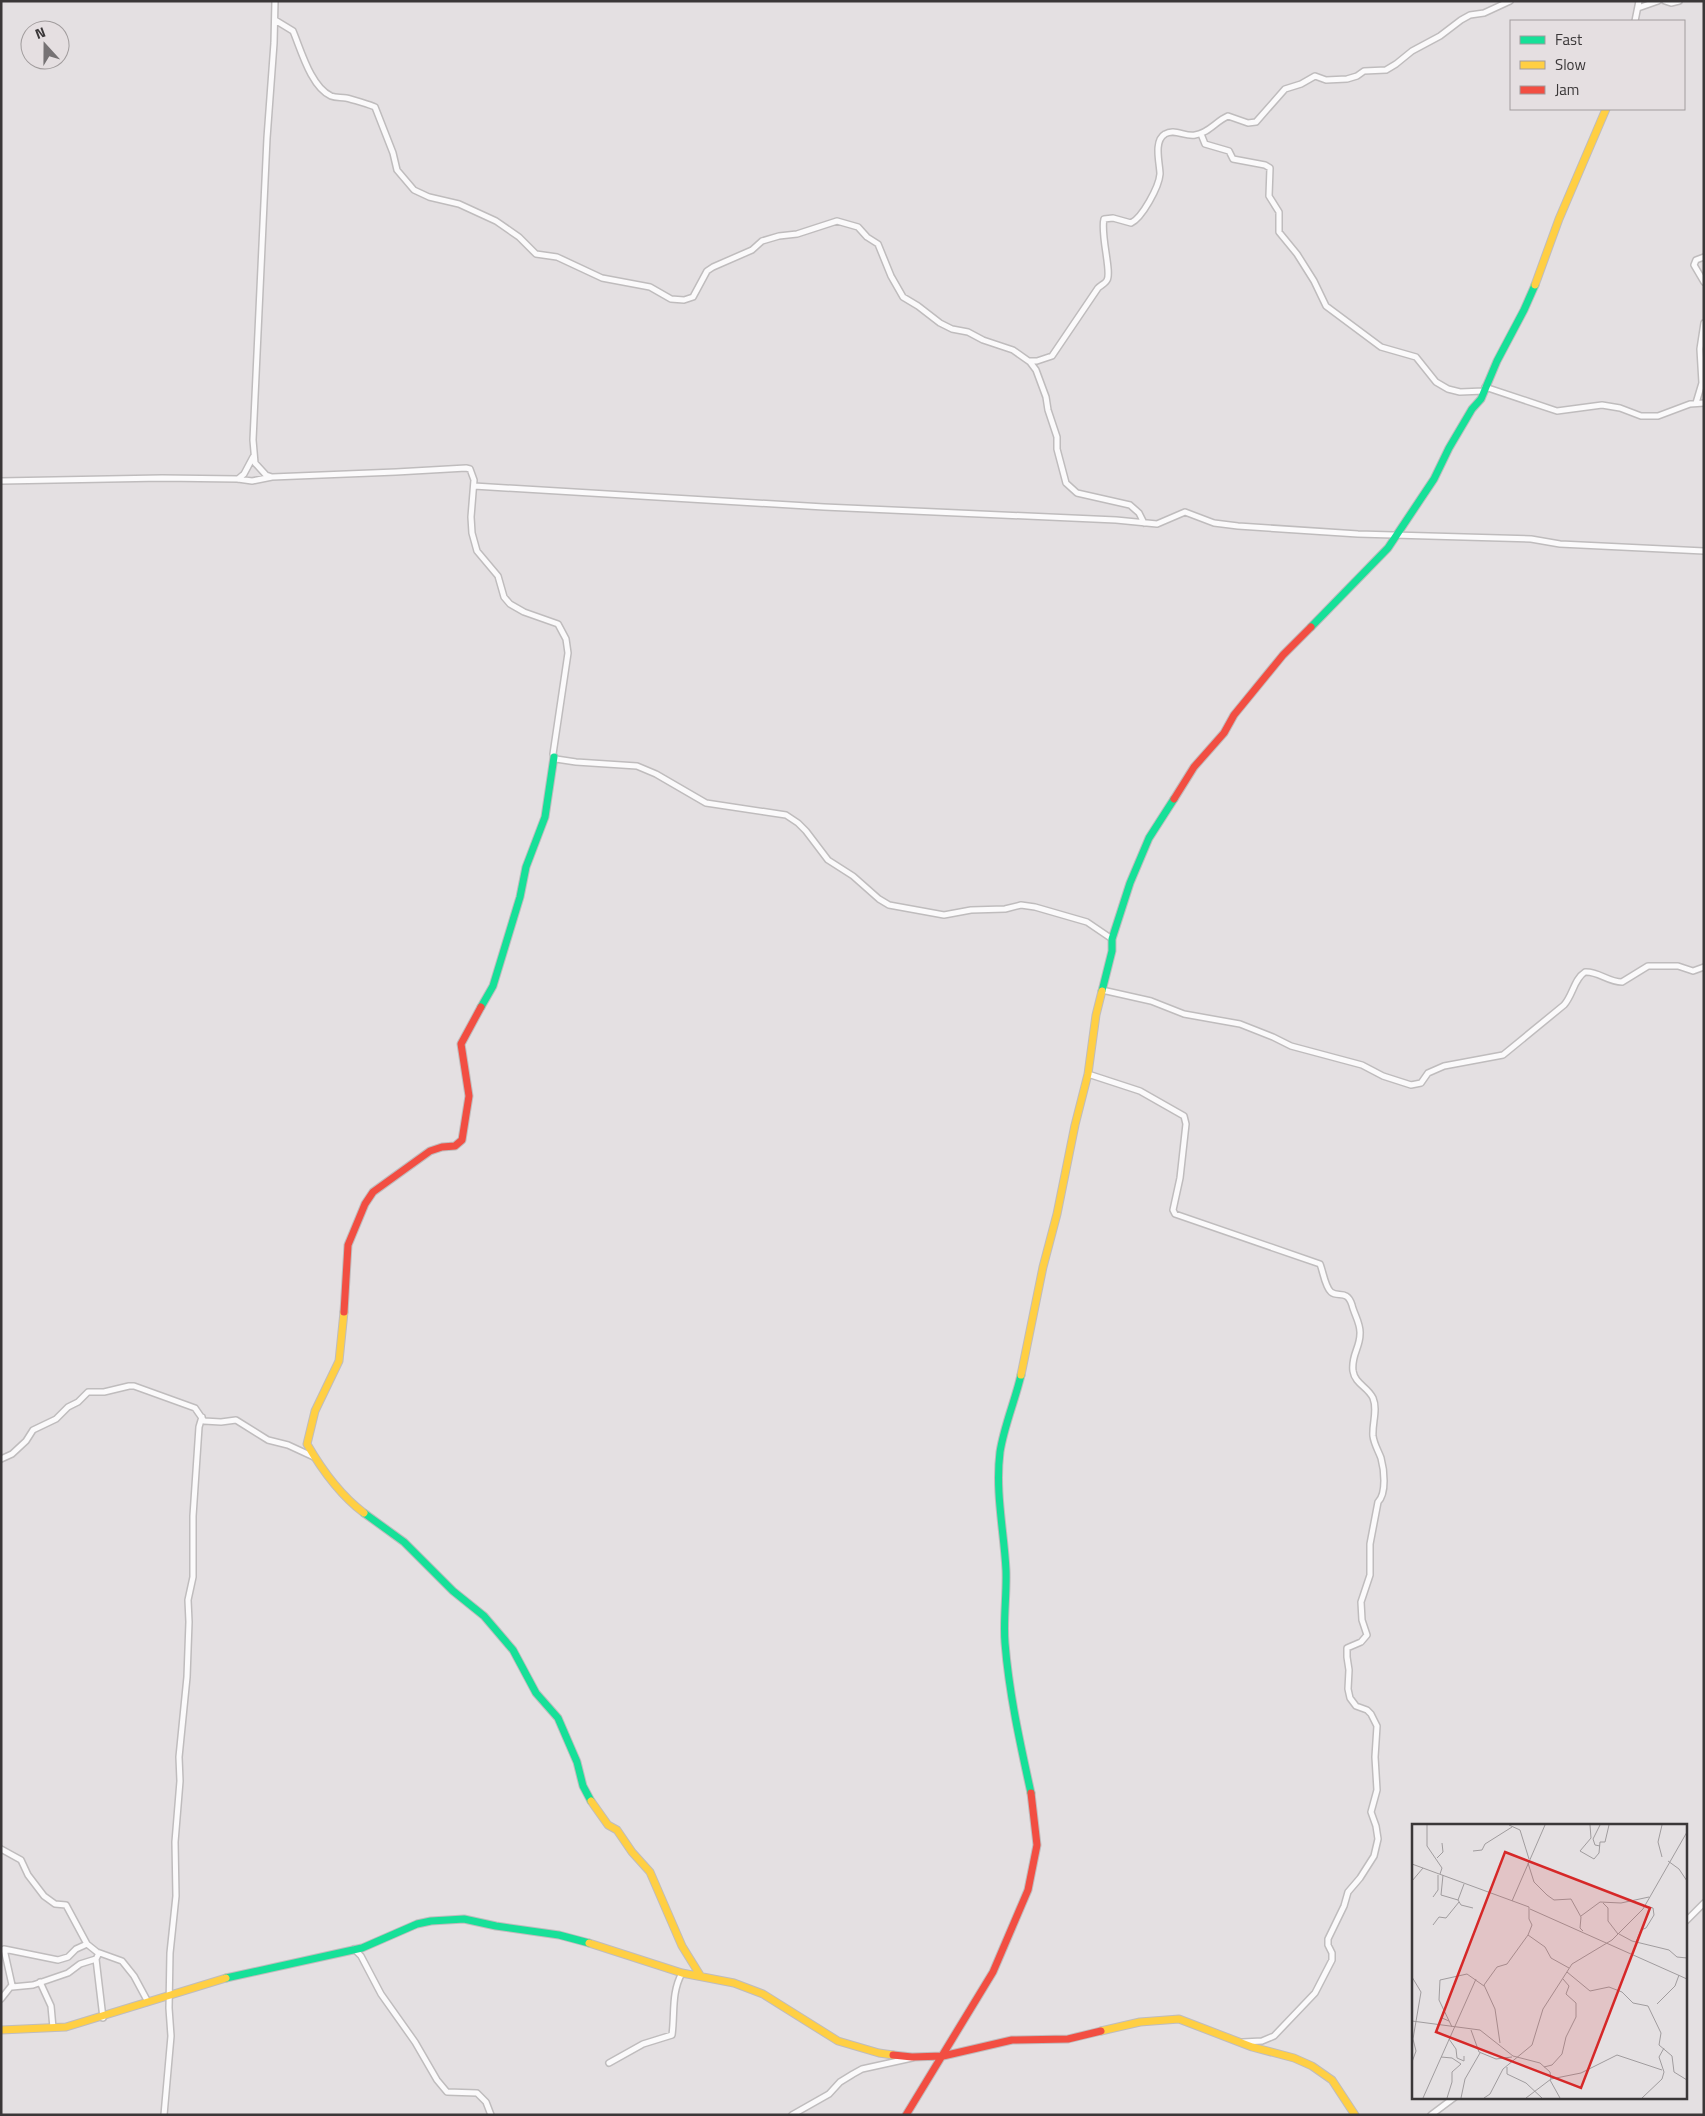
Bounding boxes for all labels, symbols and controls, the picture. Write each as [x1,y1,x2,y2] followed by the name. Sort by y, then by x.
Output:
[20,20,70,70] north arrow
[1510,20,1685,110] legend
[32,21,48,44] text: N
[1555,28,1583,51] text: Fast
[1555,53,1586,76] text: Slow
[1555,78,1579,101] text: Jam
[1412,1824,1688,2098] inset map

